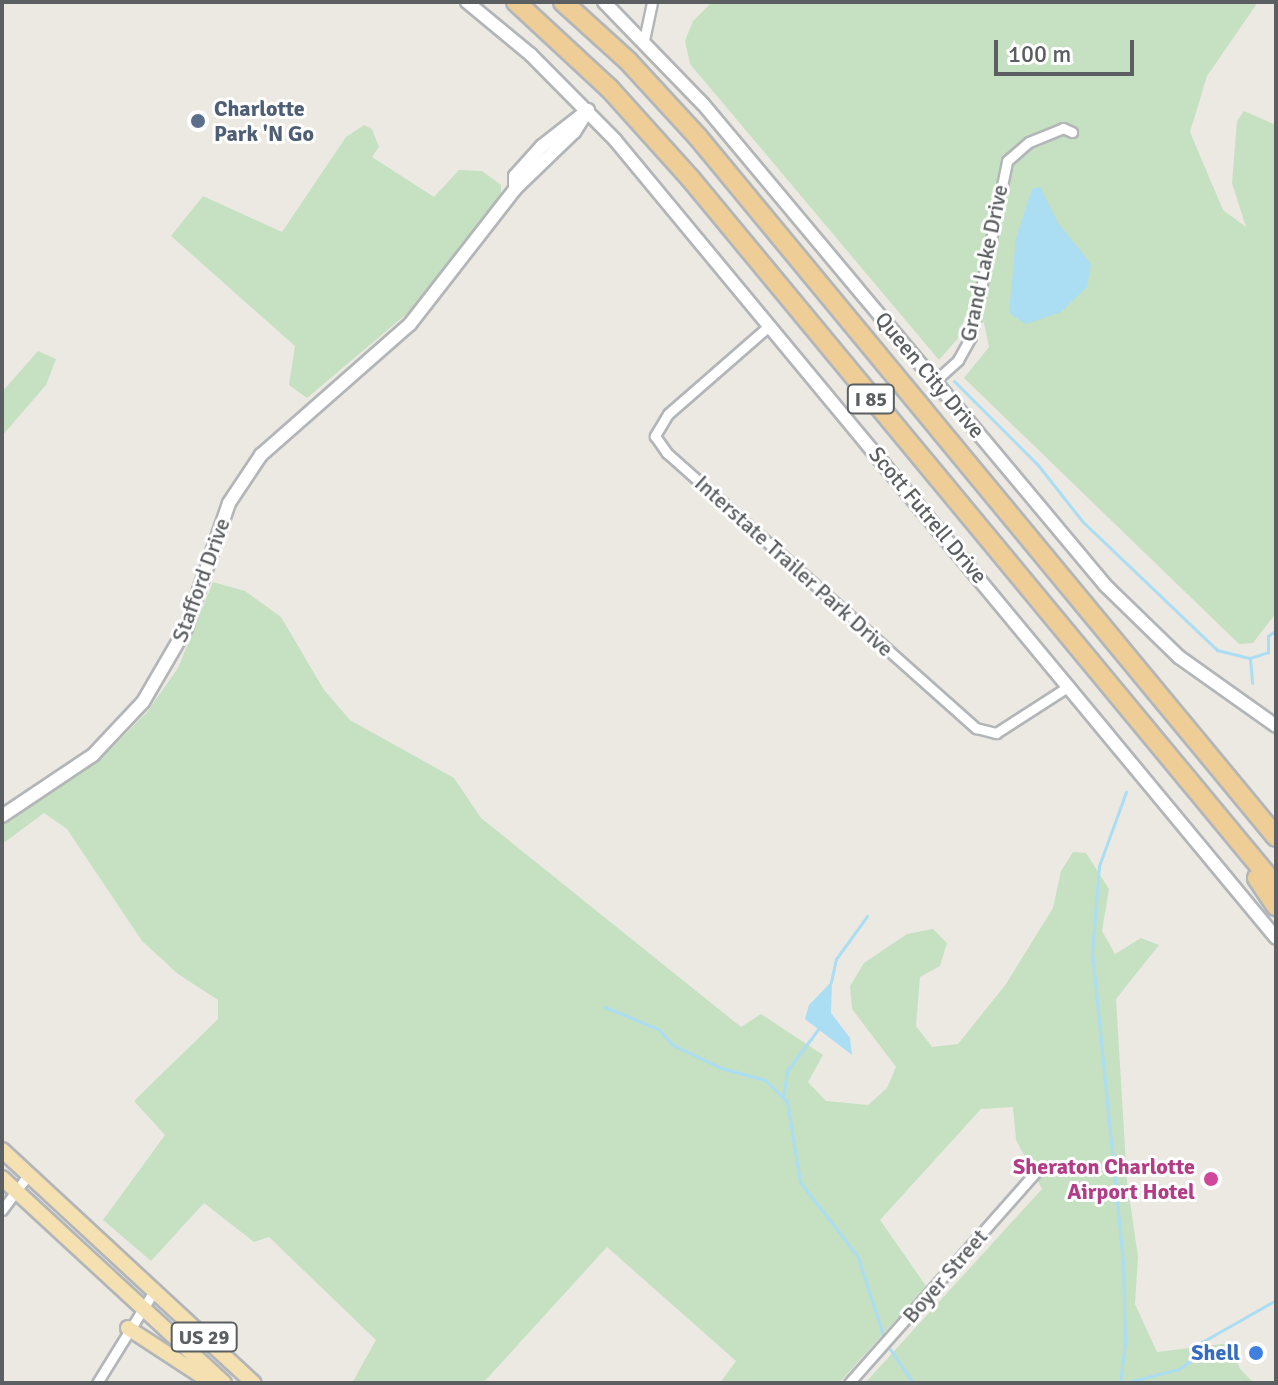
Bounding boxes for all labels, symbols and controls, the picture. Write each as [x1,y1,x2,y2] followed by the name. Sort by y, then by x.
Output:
[998,24,1138,74] scale bar
[1008,39,1071,69] text: 100 m
[214,95,314,146] place label: Charlotte Park 'N Go
[189,112,207,130] marker: Charlotte Park 'N Go
[954,182,1014,344] street label: Grand Lake Drive
[870,307,990,443] street label: Queen City Drive
[845,383,897,415] road number: I 85
[863,441,993,589] street label: Scott Futrell Drive
[689,470,899,662] street label: Interstate Trailer Park Drive
[166,514,236,646] street label: Stafford Drive
[1013,1153,1195,1204] place label: Sheraton Charlotte Airport Hotel
[1202,1170,1220,1188] marker: Sheraton Charlotte Airport Hotel
[897,1224,993,1328] street label: Boyer Street
[170,1321,238,1353] road number: US 29
[1191,1340,1240,1366] place label: Shell
[1247,1344,1265,1362] marker: Shell

